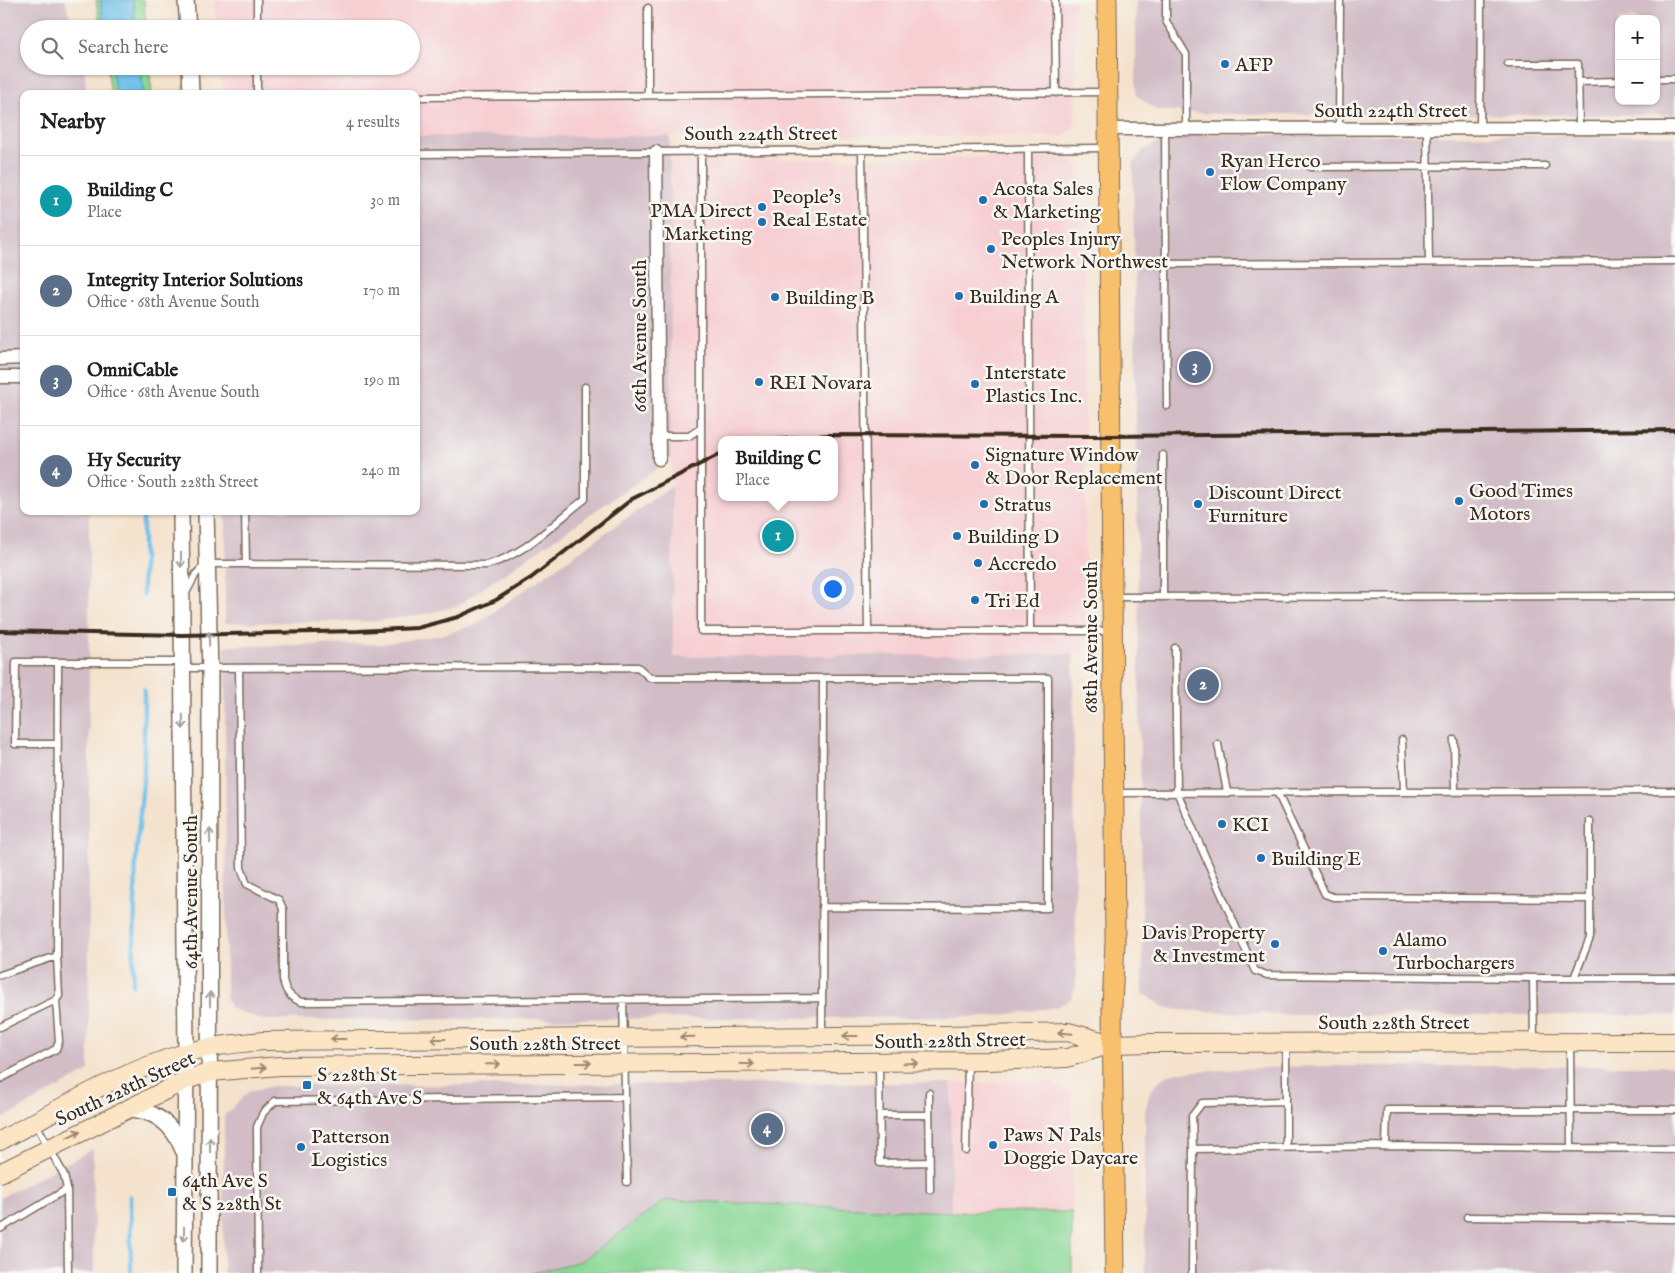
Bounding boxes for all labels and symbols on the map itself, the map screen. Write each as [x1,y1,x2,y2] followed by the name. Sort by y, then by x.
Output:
[1234,53,1273,78] place label: AFP
[1219,58,1231,70] marker: AFP
[1314,99,1468,124] street label: South 224th Street
[684,122,838,147] street label: South 224th Street
[1220,149,1347,197] place label: Ryan Herco Flow Company
[1204,166,1216,178] marker: Ryan Herco Flow Company
[992,177,1102,225] place label: Acosta Sales & Marketing
[772,185,867,233] place label: People's Real Estate
[977,194,989,206] marker: Acosta Sales & Marketing
[650,199,753,247] place label: PMA Direct Marketing
[756,201,768,213] marker: People's Real Estate
[756,216,768,228] marker: PMA Direct Marketing
[1001,227,1168,275] place label: Peoples Injury Network Northwest
[985,243,997,255] marker: Peoples Injury Network Northwest
[628,259,653,413] street label: 66th Avenue South
[969,285,1059,310] place label: Building A
[785,286,874,311] place label: Building B
[953,290,965,302] marker: Building A
[769,291,781,303] marker: Building B
[1179,348,1211,386] pin: 3
[985,361,1082,409] place label: Interstate Plastics Inc.
[769,371,872,396] place label: REI Novara
[753,376,765,388] marker: REI Novara
[969,378,981,390] marker: Interstate Plastics Inc.
[985,443,1163,491] place label: Signature Window & Door Replacement
[969,459,981,471] marker: Signature Window & Door Replacement
[1469,479,1573,527] place label: Good Times Motors
[1208,481,1341,529] place label: Discount Direct Furniture
[994,493,1051,518] place label: Stratus
[1453,495,1465,507] marker: Good Times Motors
[978,498,990,510] marker: Stratus
[1192,498,1204,510] marker: Discount Direct Furniture
[762,517,794,555] pin: 1
[967,525,1059,550] place label: Building D
[951,530,963,542] marker: Building D
[176,552,186,568] one-way arrow
[987,552,1057,577] place label: Accredo
[972,557,984,569] marker: Accredo
[1079,560,1104,713] street label: 68th Avenue South
[820,576,846,602] your location
[985,589,1040,614] place label: Tri Ed
[969,594,981,606] marker: Tri Ed
[204,631,213,647] one-way arrow
[1187,666,1219,704] pin: 2
[178,714,188,730] one-way arrow
[1232,813,1269,838] place label: KCI
[179,814,204,969] street label: 64th Avenue South
[1216,818,1228,830] marker: KCI
[205,829,215,845] one-way arrow
[1271,847,1361,872] place label: Building E
[1255,852,1267,864] marker: Building E
[1141,921,1265,969] place label: Davis Property & Investment
[1392,928,1515,976] place label: Alamo Turbochargers
[1269,938,1281,950] marker: Davis Property & Investment
[1377,945,1389,957] marker: Alamo Turbochargers
[205,991,215,1008] one-way arrow
[1318,1011,1470,1036] street label: South 228th Street
[874,1028,1026,1055] street label: South 228th Street
[1058,1028,1074,1037] one-way arrow
[843,1031,859,1040] one-way arrow
[469,1032,621,1057] street label: South 228th Street
[679,1032,695,1042] one-way arrow
[330,1034,346,1044] one-way arrow
[430,1034,446,1044] one-way arrow
[52,1046,200,1133] street label: South 228th Street
[576,1058,592,1068] one-way arrow
[903,1058,919,1067] one-way arrow
[484,1059,501,1069] one-way arrow
[738,1059,755,1069] one-way arrow
[251,1063,267,1073] one-way arrow
[317,1063,422,1111] place label: S 228th St & 64th Ave S
[301,1079,313,1091] marker: S 228th St & 64th Ave S
[751,1110,783,1148] pin: 4
[1003,1123,1138,1171] place label: Paws N Pals Doggie Daycare
[311,1125,390,1173] place label: Patterson Logistics
[67,1129,82,1139] one-way arrow
[205,1137,215,1154] one-way arrow
[987,1139,999,1151] marker: Paws N Pals Doggie Daycare
[295,1141,307,1153] marker: Patterson Logistics
[182,1169,282,1217] place label: 64th Ave S & S 228th St
[166,1186,178,1198] marker: 64th Ave S & S 228th St
[179,1226,189,1242] one-way arrow

